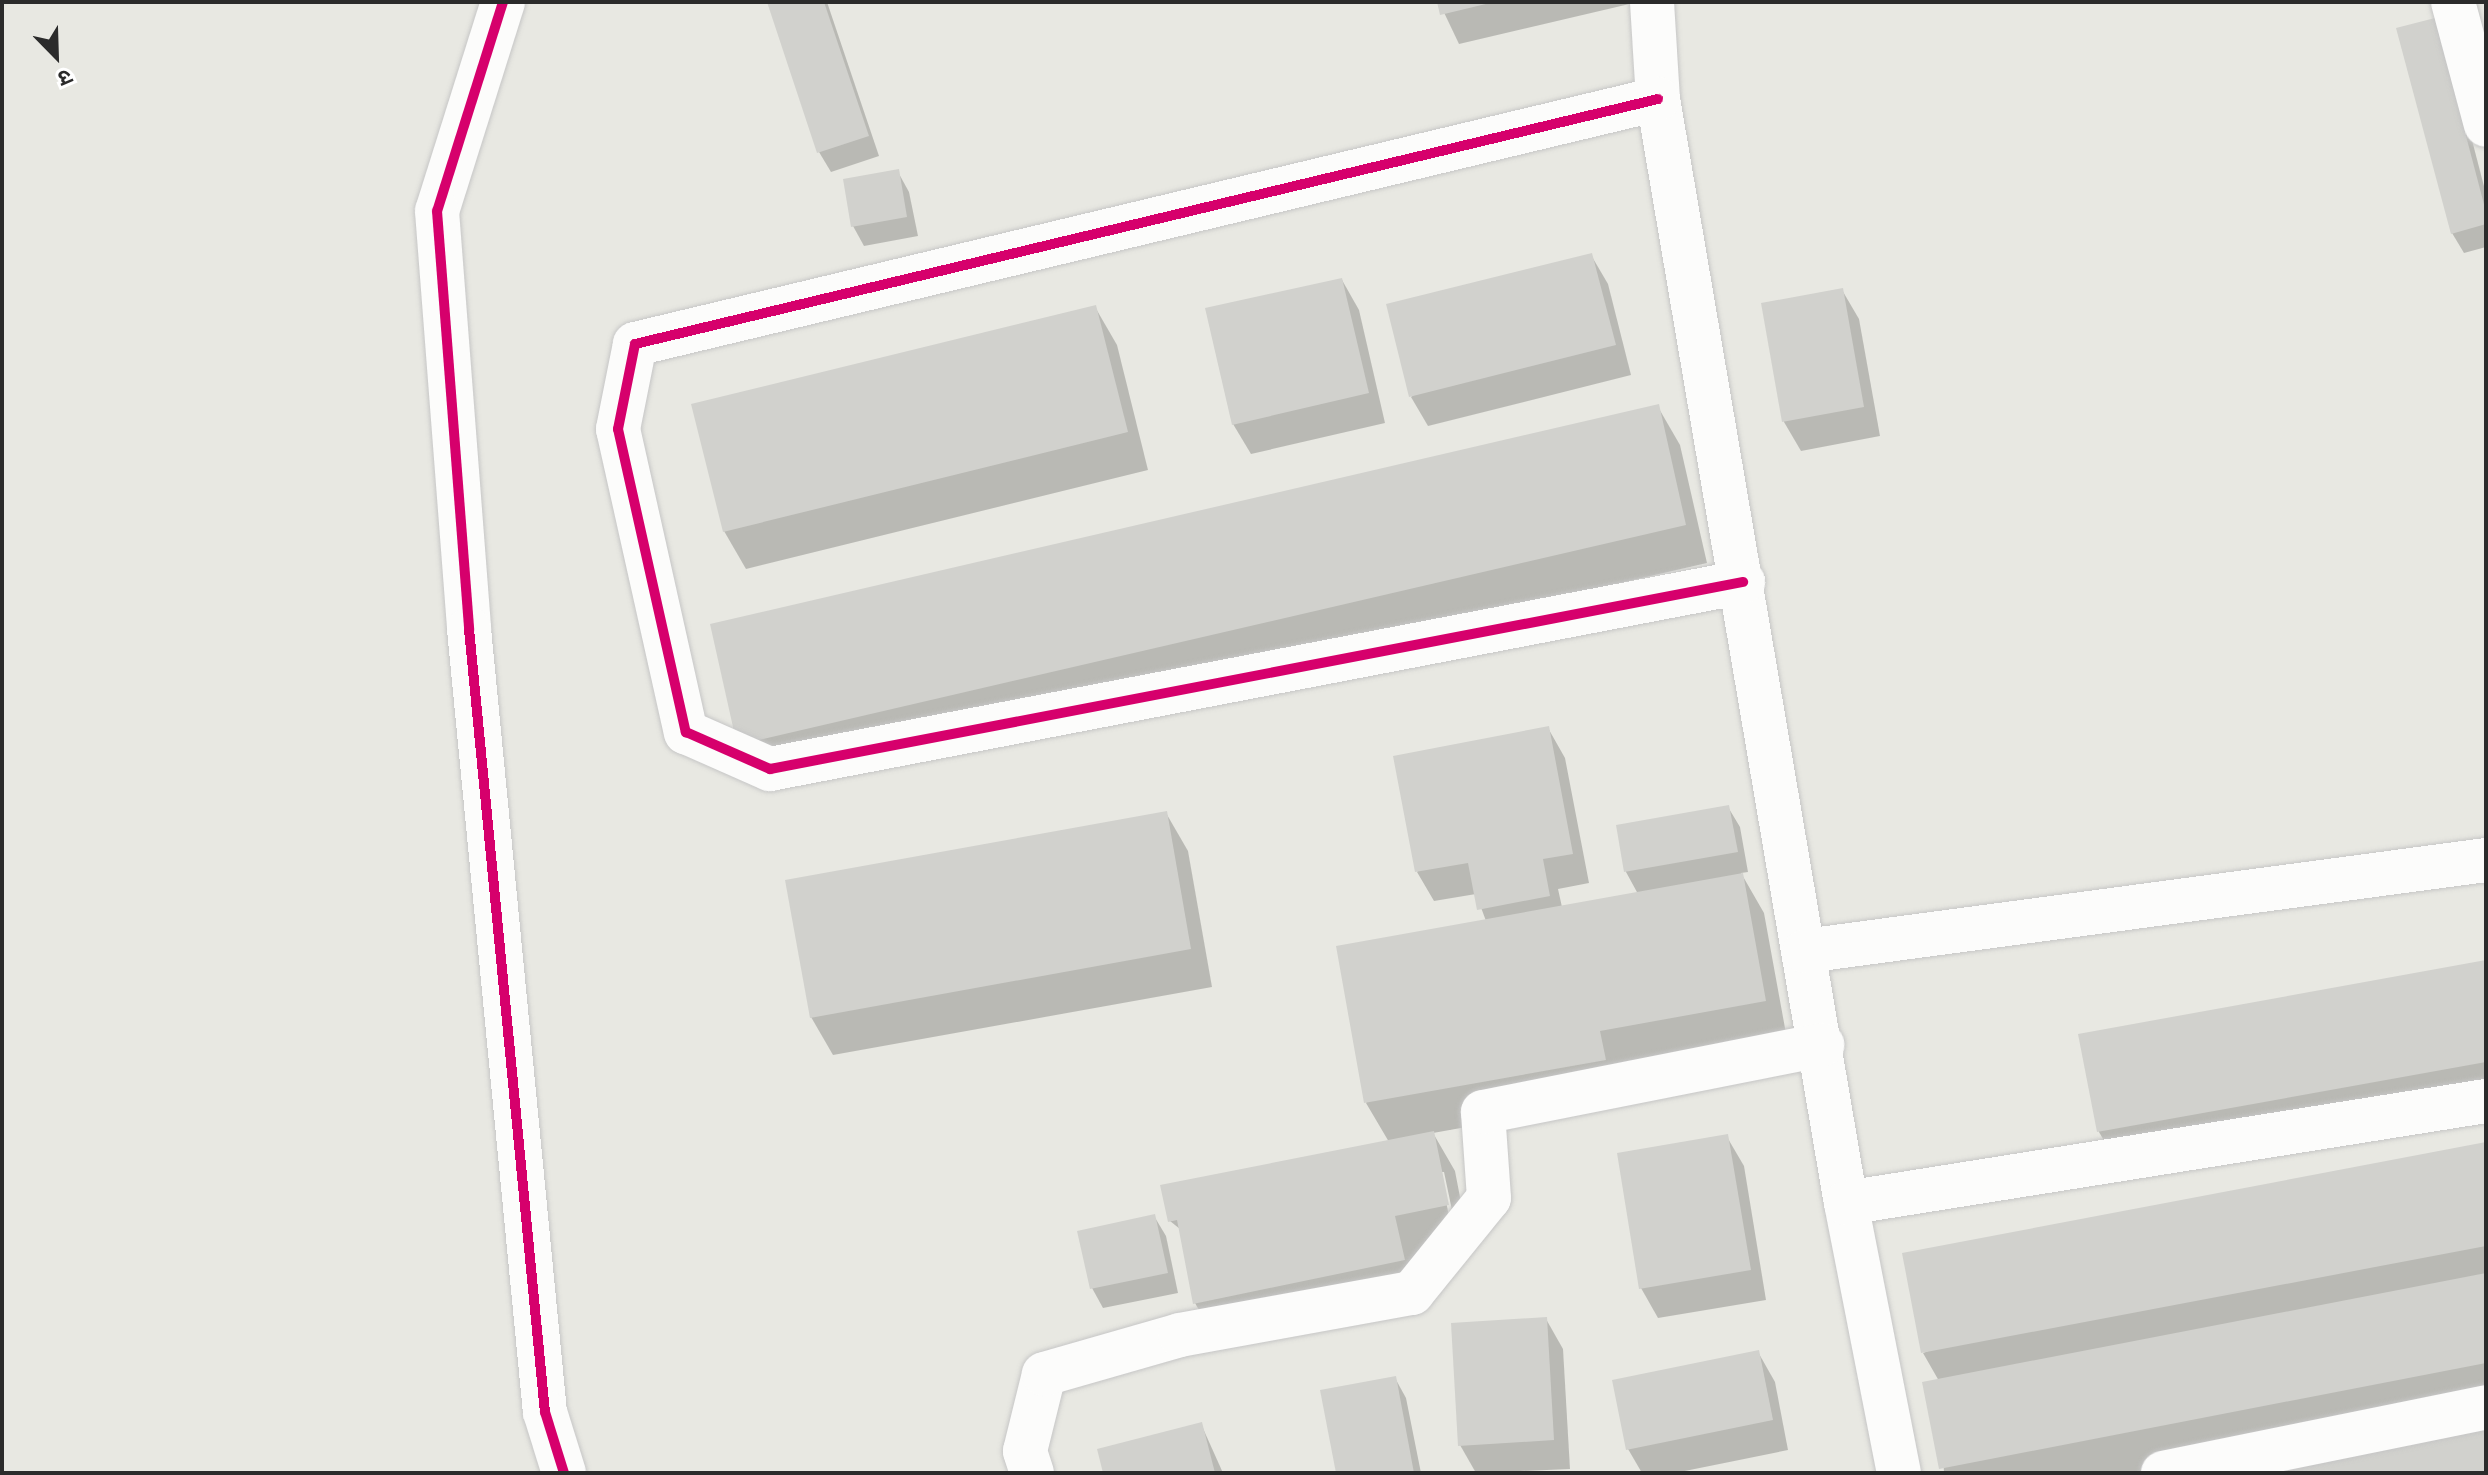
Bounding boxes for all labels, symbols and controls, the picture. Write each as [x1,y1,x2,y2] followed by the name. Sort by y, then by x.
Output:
[16,16,96,96] north arrow
[54,64,76,93] text: उ

